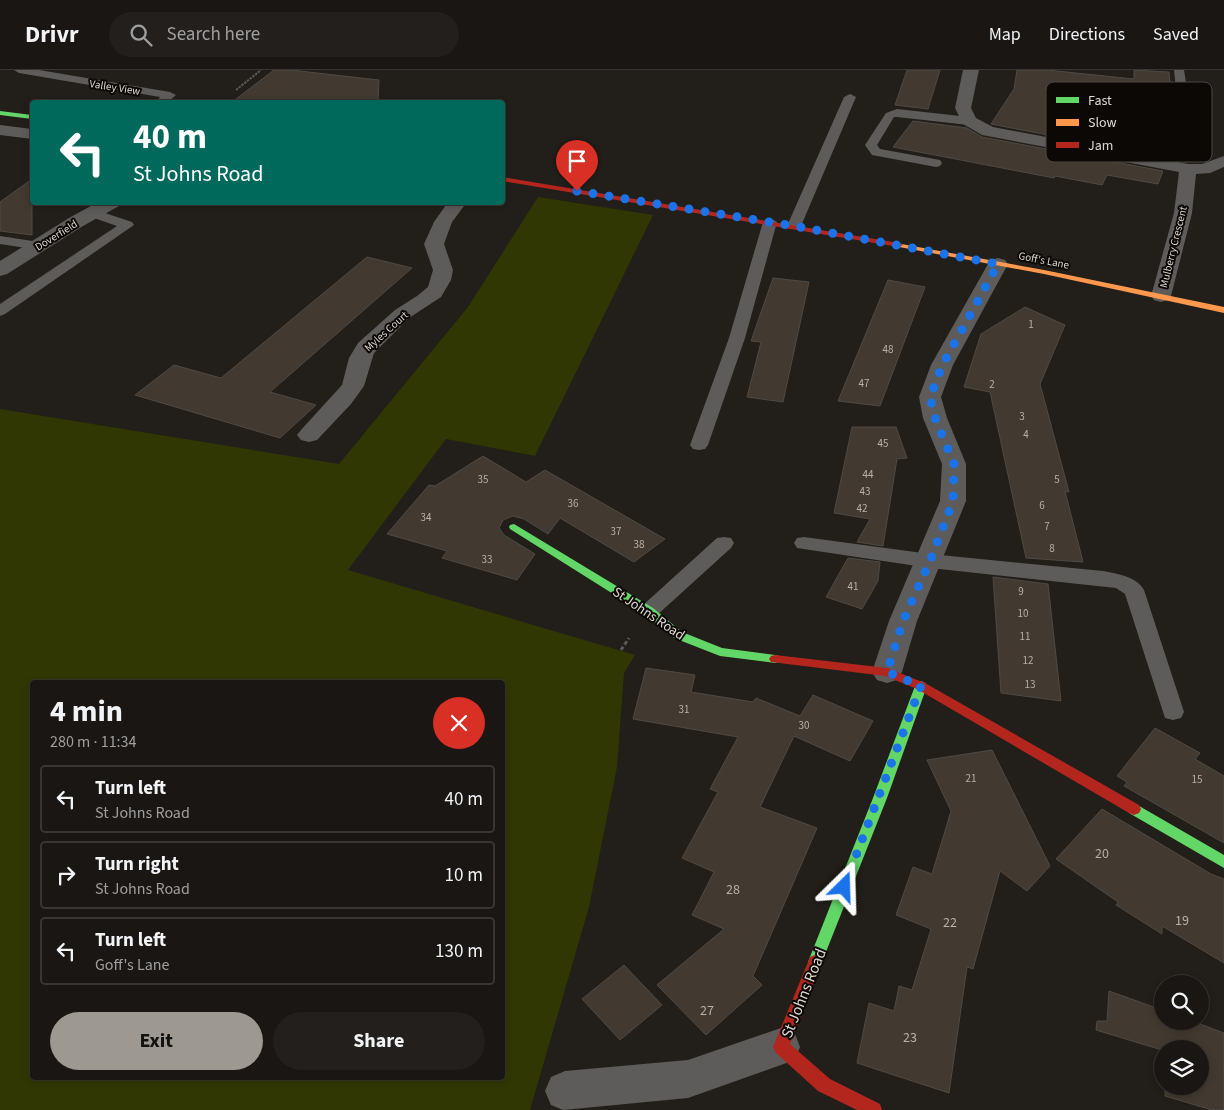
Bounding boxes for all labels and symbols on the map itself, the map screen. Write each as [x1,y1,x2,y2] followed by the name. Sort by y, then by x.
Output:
[88,76,141,99] street label: Valley View
[1046,82,1212,162] legend
[1088,91,1112,111] text: Fast
[1088,113,1117,133] text: Slow
[1088,136,1113,156] text: Jam
[556,140,598,191] pin
[1156,204,1191,289] street label: Mulberry Crescent
[32,217,80,254] street label: Doverfield
[1017,248,1071,273] street label: Goff's Lane
[361,308,412,355] street label: Myles Court
[1028,317,1034,332] house number: 1
[883,342,894,357] house number: 48
[859,376,869,391] house number: 47
[989,377,995,392] house number: 2
[1019,409,1025,424] house number: 3
[1023,427,1029,442] house number: 4
[878,436,888,451] house number: 45
[863,467,874,482] house number: 44
[478,472,488,487] house number: 35
[1054,472,1060,487] house number: 5
[860,484,870,499] house number: 43
[568,496,579,511] house number: 36
[1039,498,1045,513] house number: 6
[857,501,867,516] house number: 42
[421,510,432,525] house number: 34
[1044,519,1050,534] house number: 7
[611,524,621,539] house number: 37
[634,537,645,552] house number: 38
[1049,541,1055,556] house number: 8
[482,552,492,567] house number: 33
[848,579,858,594] house number: 41
[608,582,688,645] street label: St Johns Road
[1018,584,1024,599] house number: 9
[1018,606,1028,621] house number: 10
[1020,629,1030,644] house number: 11
[1023,653,1033,668] house number: 12
[1025,677,1035,692] house number: 13
[679,702,689,717] house number: 31
[799,718,809,733] house number: 30
[966,771,976,786] house number: 21
[1192,772,1202,787] house number: 15
[1095,844,1109,864] house number: 20
[817,860,869,912] position arrow
[726,880,740,900] house number: 28
[1175,911,1189,931] house number: 19
[943,913,957,933] house number: 22
[776,945,832,1041] street label: St Johns Road
[700,1001,714,1021] house number: 27
[903,1028,917,1048] house number: 23

